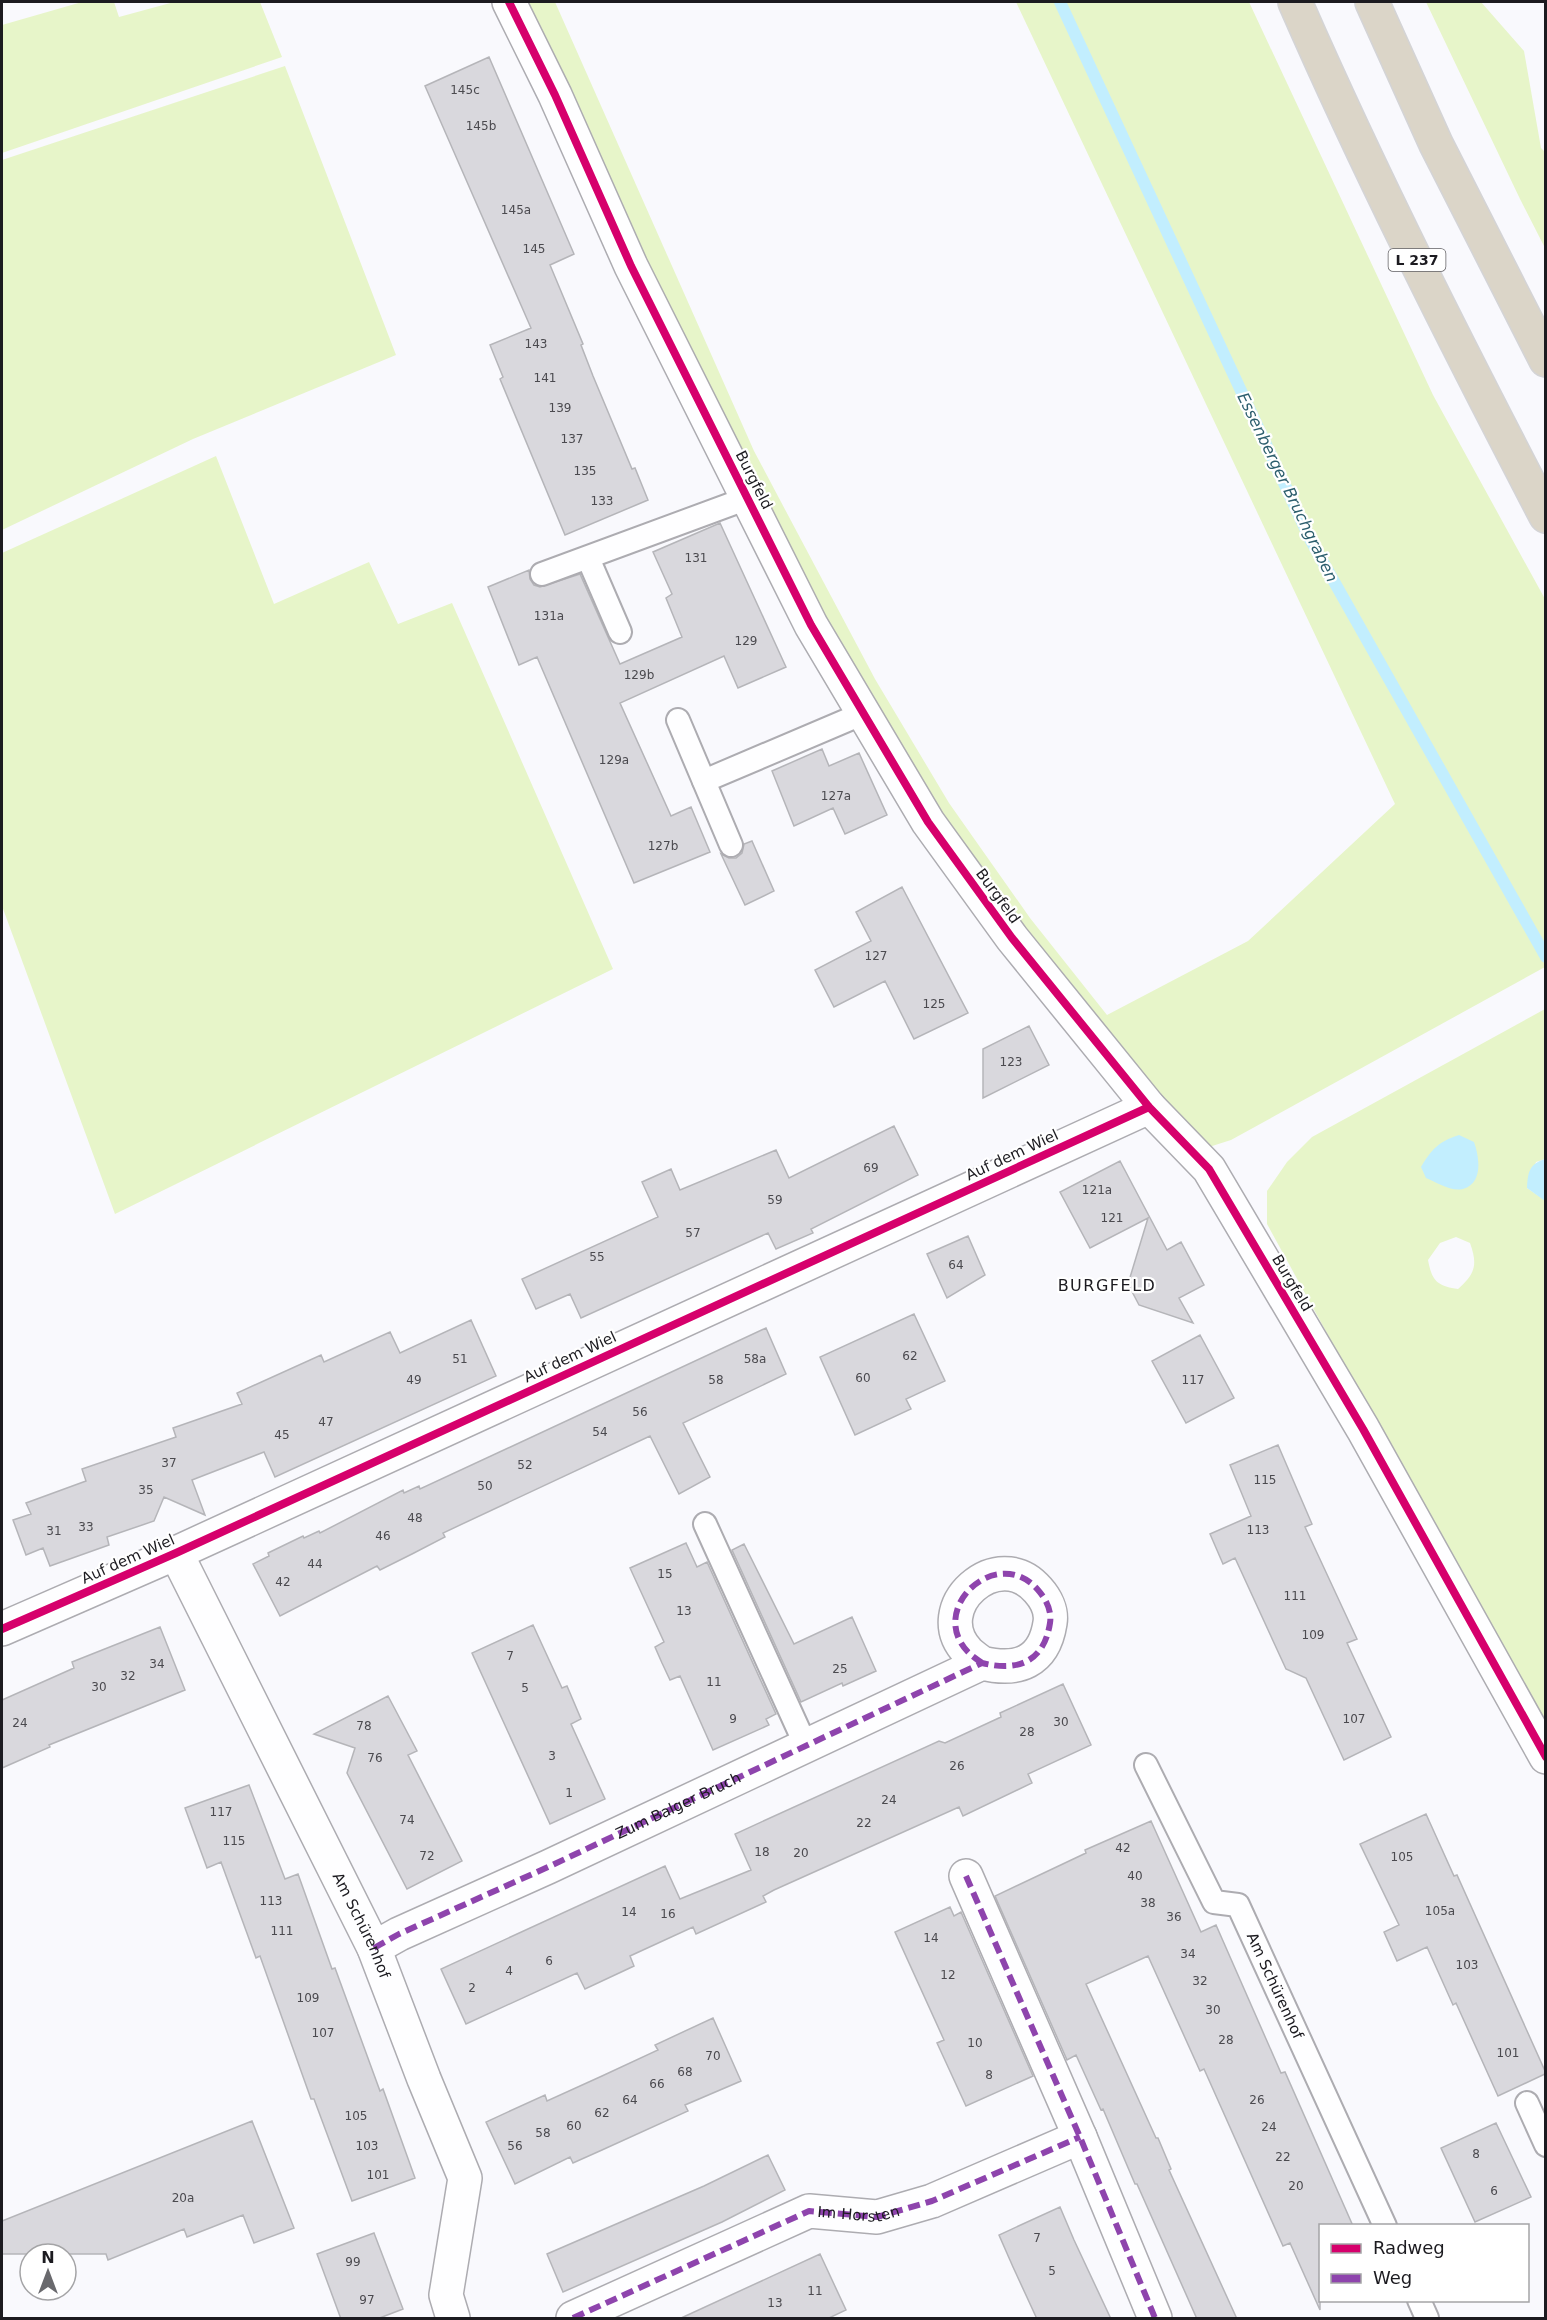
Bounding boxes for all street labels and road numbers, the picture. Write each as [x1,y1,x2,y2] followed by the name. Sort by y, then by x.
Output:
[1388,249,1446,271] road number: L 237
[732,448,776,512] street label: Burgfeld
[972,865,1024,927] street label: Burgfeld
[963,1126,1061,1184] street label: Auf dem Wiel
[1268,1251,1316,1315] street label: Burgfeld
[521,1328,619,1386] street label: Auf dem Wiel
[79,1530,177,1588] street label: Auf dem Wiel
[613,1769,744,1843] street label: Zum Balger Bruch
[329,1869,394,1981] street label: Am Schürenhof
[1243,1930,1307,2043] street label: Am Schürenhof
[817,2202,902,2226] street label: Im Horsten

